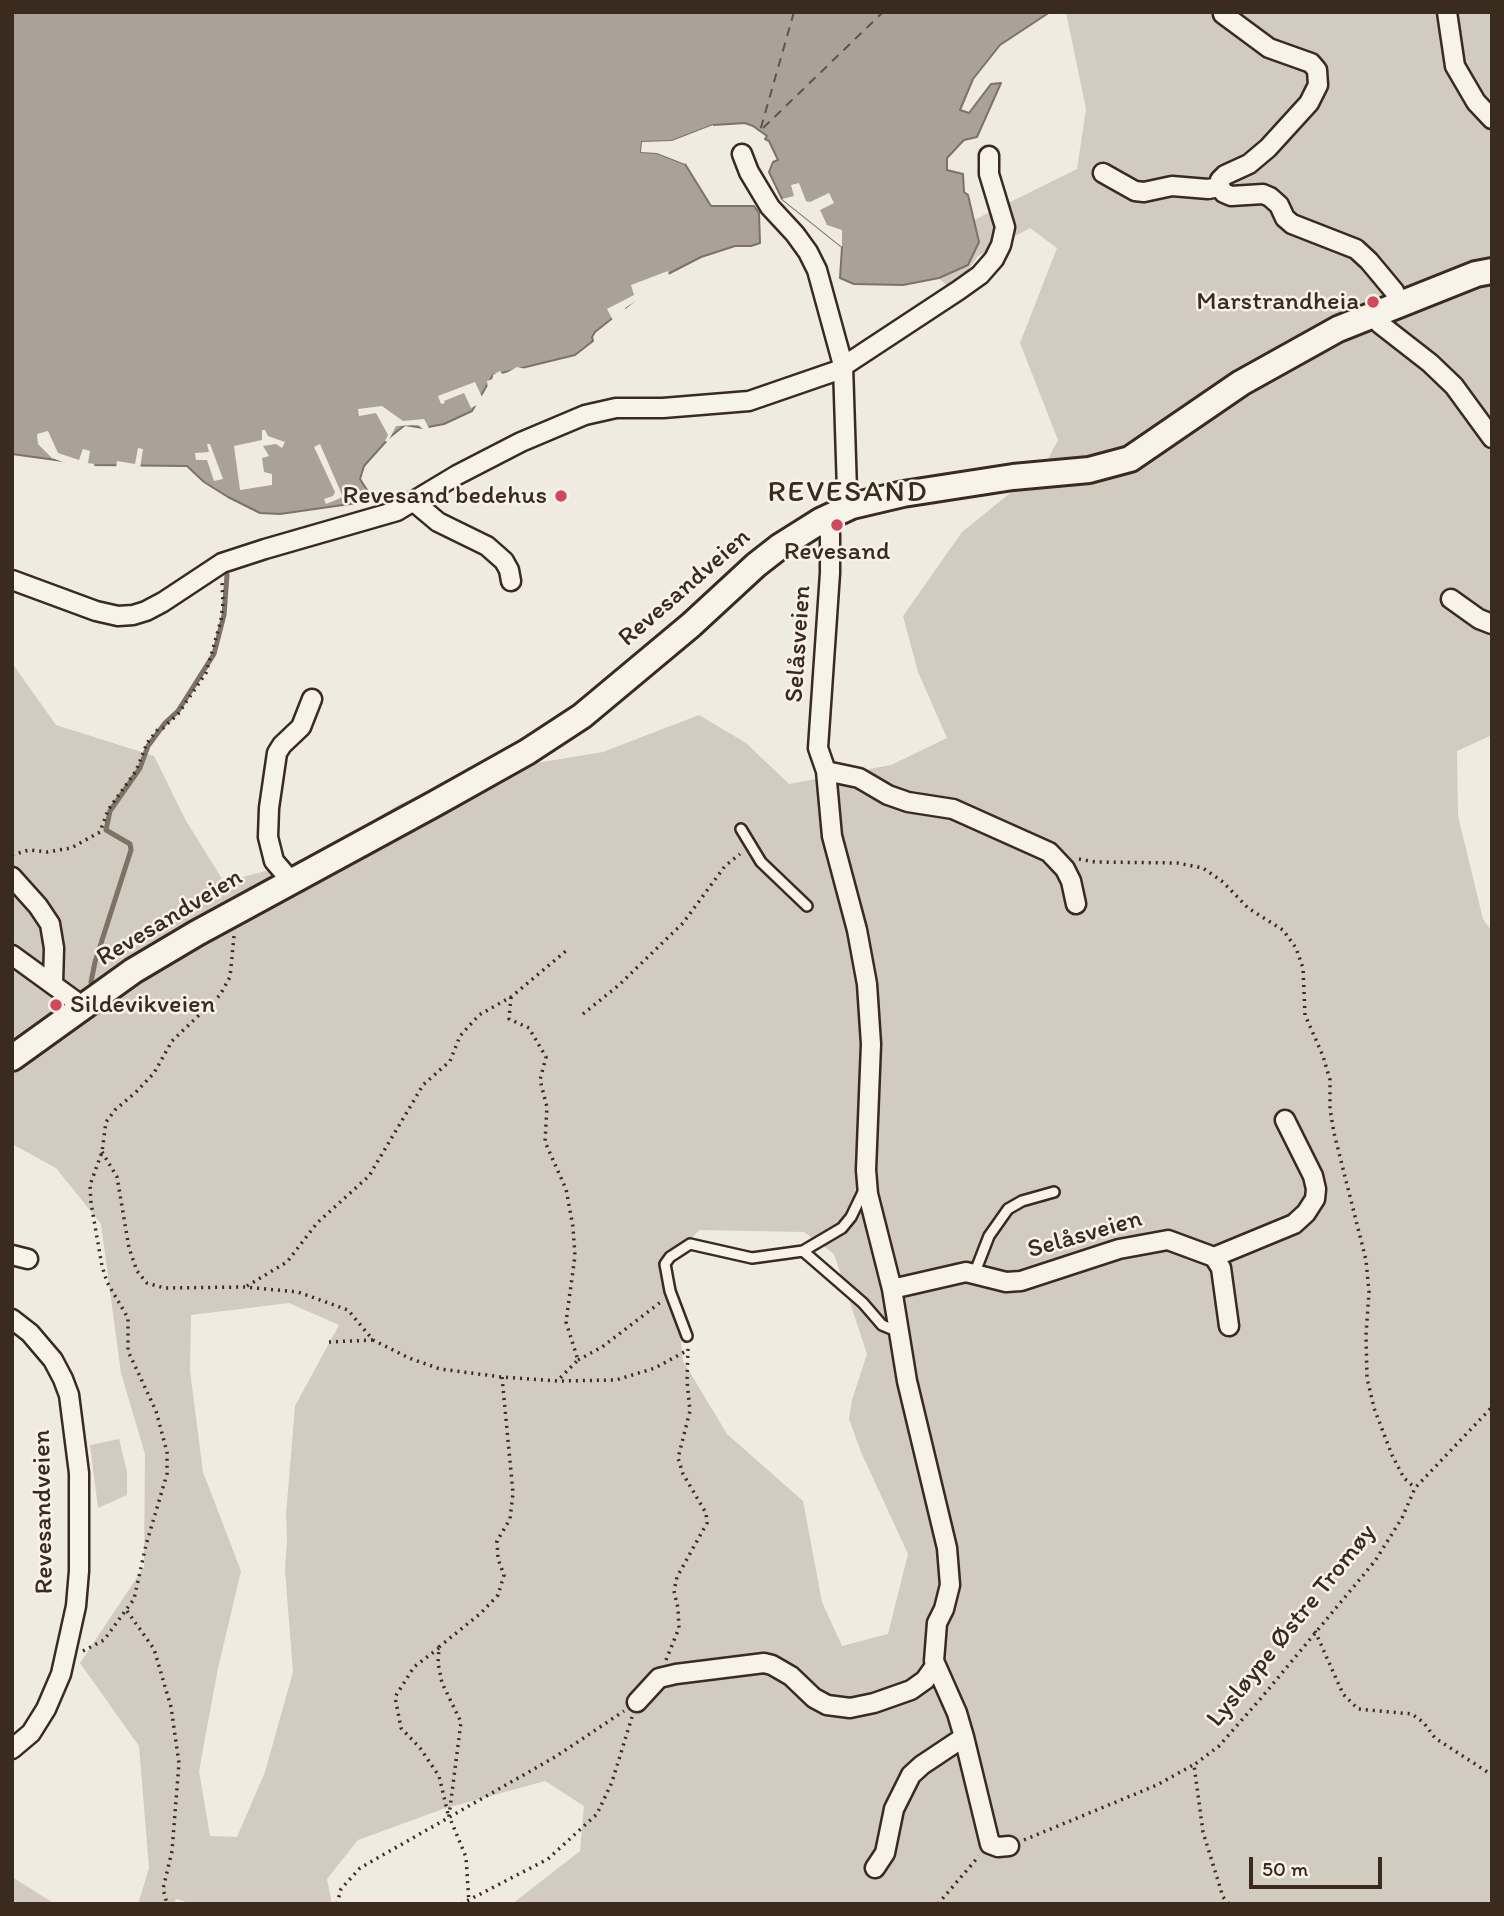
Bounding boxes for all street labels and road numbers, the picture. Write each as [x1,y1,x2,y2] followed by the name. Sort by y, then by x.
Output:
[613,522,757,654] street label: Revesandveien
[779,584,819,704] street label: Selåsveien
[91,862,249,974] street label: Revesandveien
[1024,1204,1146,1266] street label: Selåsveien
[27,1429,61,1595] street label: Revesandveien
[1201,1518,1383,1734] street label: Lysløype Østre Tromøy

